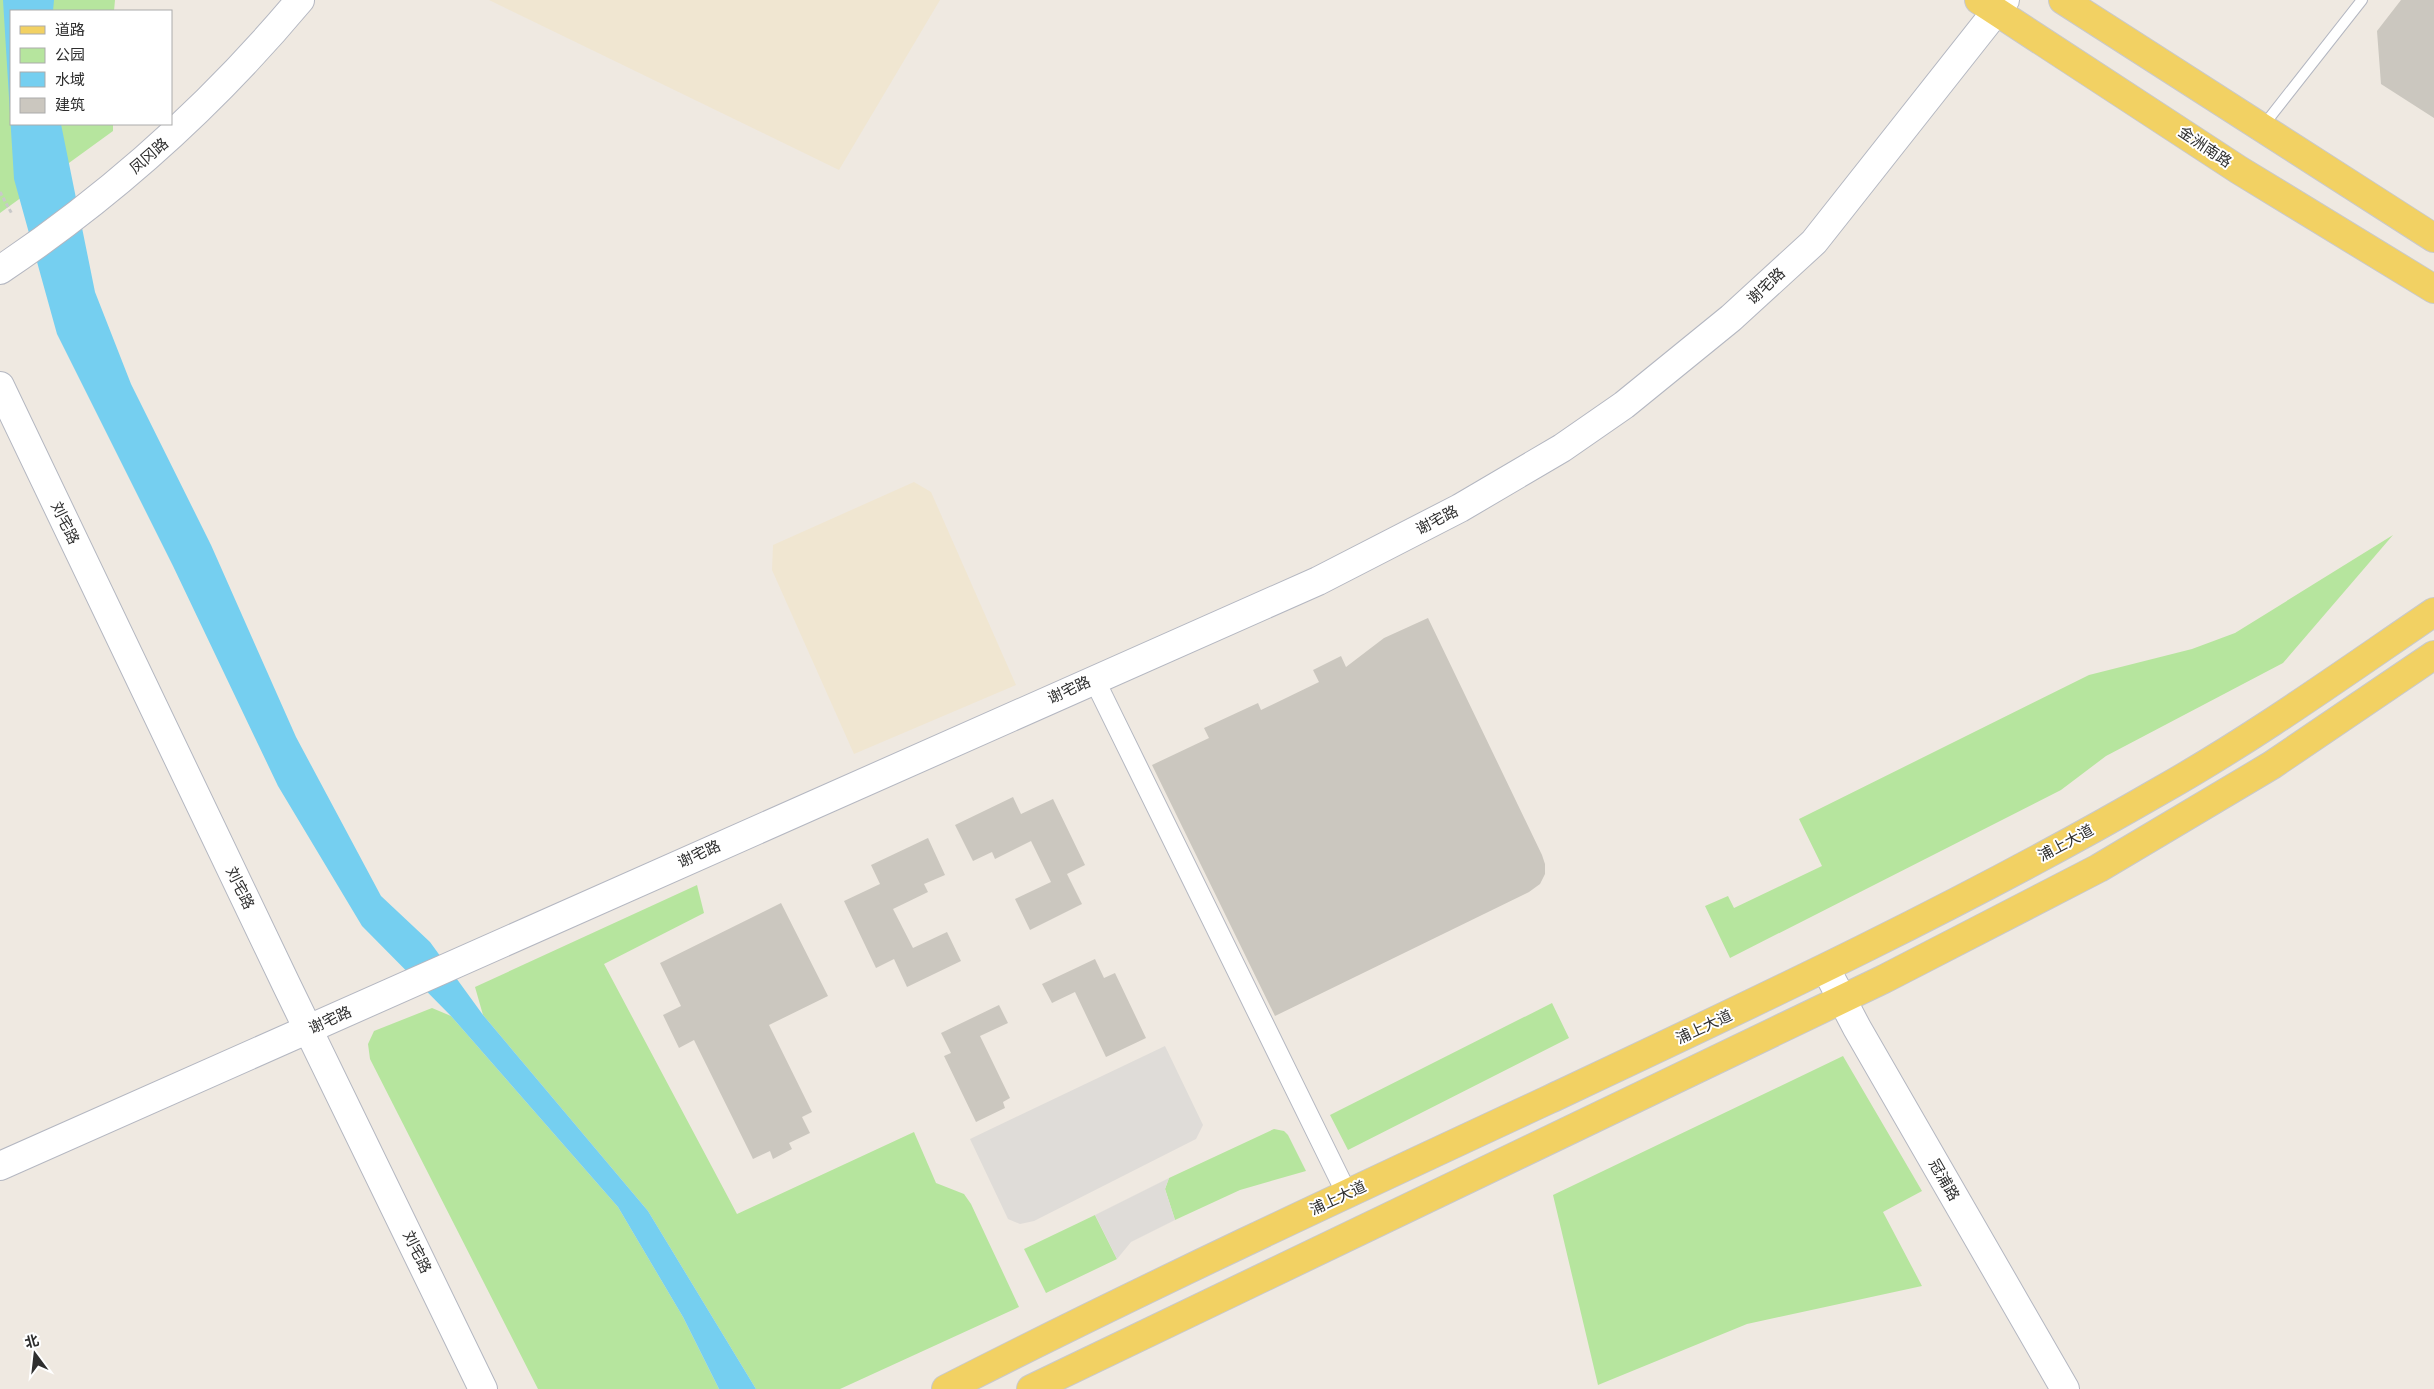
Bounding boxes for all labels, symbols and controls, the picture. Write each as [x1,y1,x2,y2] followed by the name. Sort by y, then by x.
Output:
[10,10,172,125] legend
[55,21,85,39] text: 道路
[55,46,85,64] text: 公园
[55,71,85,89] text: 水域
[55,96,85,114] text: 建筑
[2175,123,2235,171] street label: 金洲南路
[126,134,172,178] street label: 凤冈路
[1743,264,1789,308] street label: 谢宅路
[47,499,83,547] street label: 刘宅路
[1413,502,1461,538] street label: 谢宅路
[1045,673,1093,707] street label: 谢宅路
[2035,821,2097,865] street label: 浦上大道
[675,837,723,871] street label: 谢宅路
[222,864,258,912] street label: 刘宅路
[306,1003,354,1037] street label: 谢宅路
[1673,1006,1735,1048] street label: 浦上大道
[1925,1156,1963,1204] street label: 冠浦路
[1307,1177,1369,1219] street label: 浦上大道
[399,1228,435,1276] street label: 刘宅路
[10,1329,60,1379] north arrow
[23,1332,40,1351] text: 北

